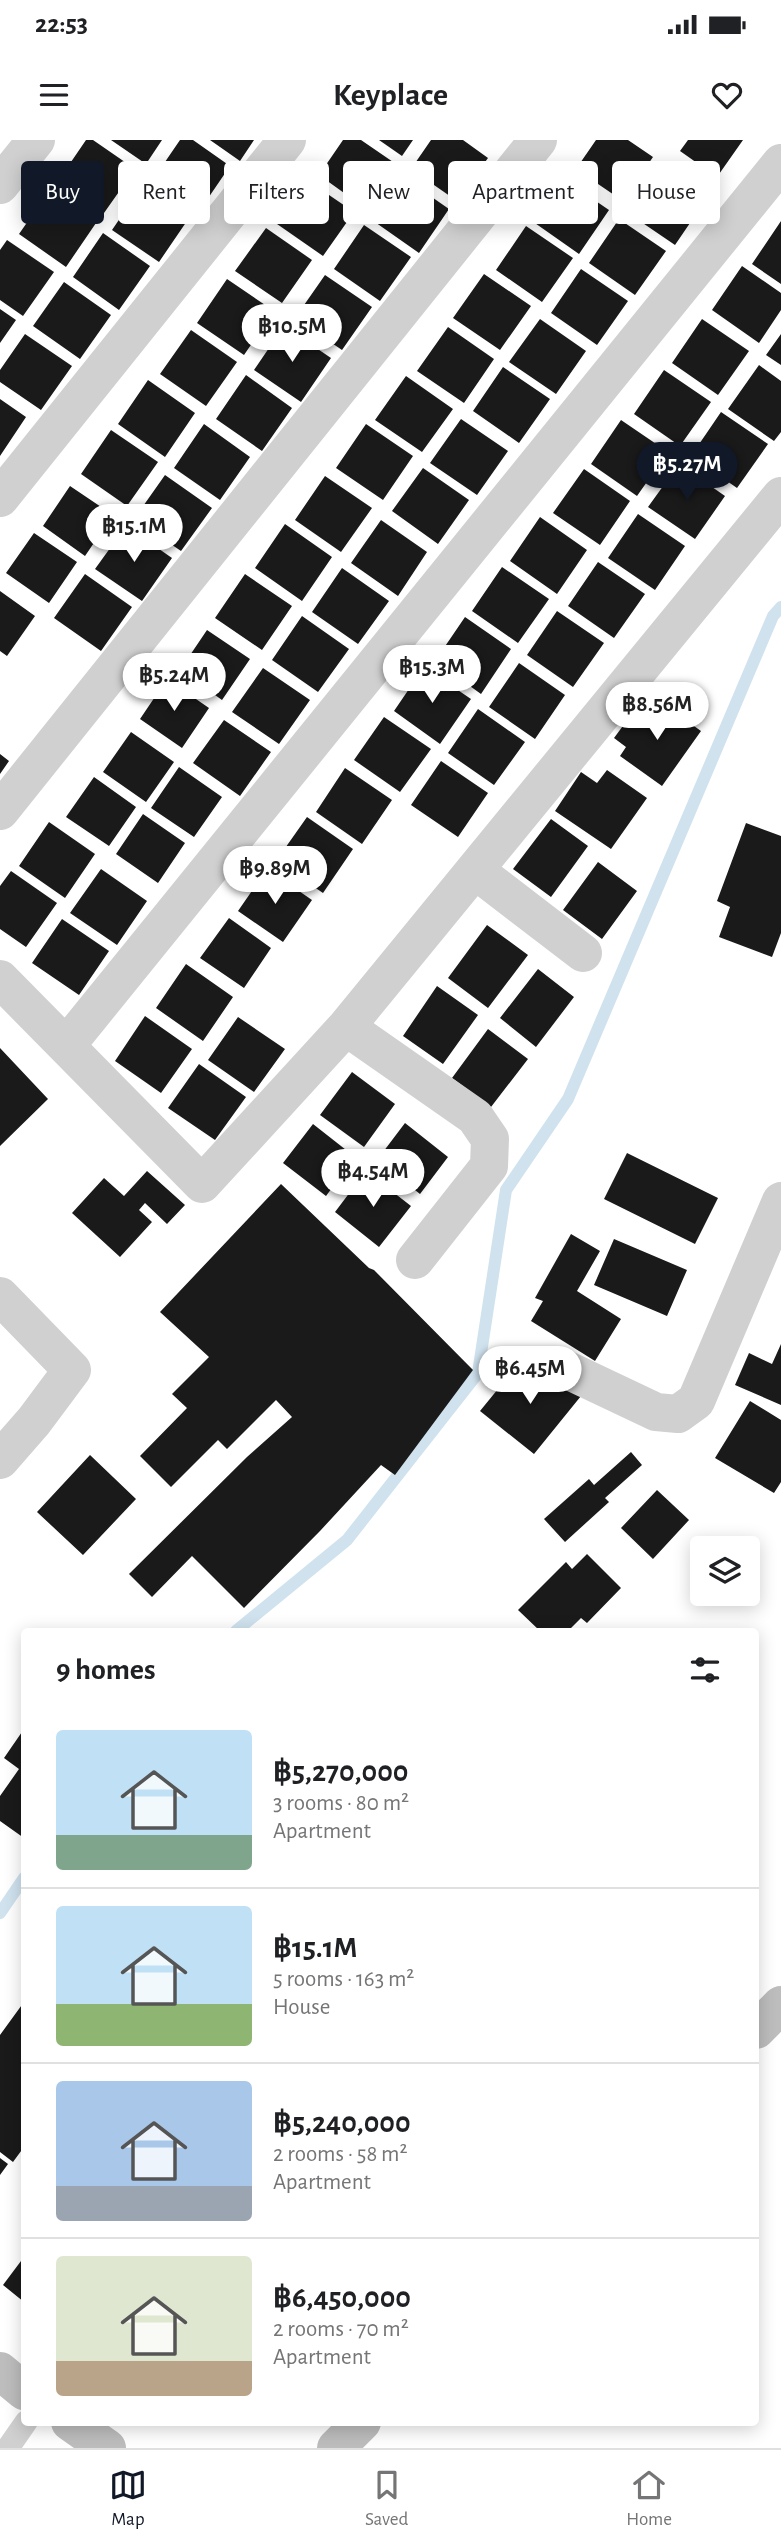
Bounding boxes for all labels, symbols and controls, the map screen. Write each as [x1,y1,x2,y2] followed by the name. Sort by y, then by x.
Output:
[35,11,88,37] text: 22:53
[35,76,73,114] icon: menu
[708,76,746,114] icon: heart
[333,79,448,111] text: Keyplace
[21,161,104,224] chip: Buy
[118,161,210,224] chip: Rent
[224,161,329,224] chip: Filters
[343,161,434,224] chip: New
[448,161,598,224] chip: Apartment
[612,161,720,224] chip: House
[235,304,349,364] pin: ฿10.5M
[258,315,326,338] text: ฿10.5M
[630,442,744,502] pin: ฿5.27M
[653,453,721,476] text: ฿5.27M
[77,504,191,564] pin: ฿15.1M
[102,515,166,538] text: ฿15.1M
[375,645,489,705] pin: ฿15.3M
[117,654,231,713] pin: ฿5.24M
[399,656,465,679] text: ฿15.3M
[139,664,209,687] text: ฿5.24M
[600,682,714,742] pin: ฿8.56M
[622,693,692,716] text: ฿8.56M
[218,846,332,906] pin: ฿9.89M
[239,857,311,880] text: ฿9.89M
[316,1150,430,1209] pin: ฿4.54M
[337,1160,409,1183] text: ฿4.54M
[473,1346,587,1406] pin: ฿6.45M
[495,1357,565,1380] text: ฿6.45M
[690,1536,760,1606] map controls
[690,1536,760,1606] button: layers
[686,1651,724,1689] icon: filters
[56,1655,156,1685] text: 9 homes
[273,1757,408,1787] text: ฿5,270,000
[112,1758,196,1842] icon: home
[273,1792,409,1815] text: 3 rooms · 80 m²
[273,1820,371,1843] text: Apartment
[273,1933,357,1963] text: ฿15.1M
[112,1934,196,2018] icon: home
[273,1968,414,1991] text: 5 rooms · 163 m²
[273,1996,330,2019] text: House
[273,2108,411,2138] text: ฿5,240,000
[112,2109,196,2193] icon: home
[273,2143,408,2166] text: 2 rooms · 58 m²
[273,2171,371,2194] text: Apartment
[273,2283,411,2313] text: ฿6,450,000
[112,2284,196,2368] icon: home
[273,2318,409,2341] text: 2 rooms · 70 m²
[273,2346,371,2369] text: Apartment
[109,2466,147,2531] tab: Map
[365,2466,408,2531] tab: Saved
[626,2466,672,2531] tab: Home

